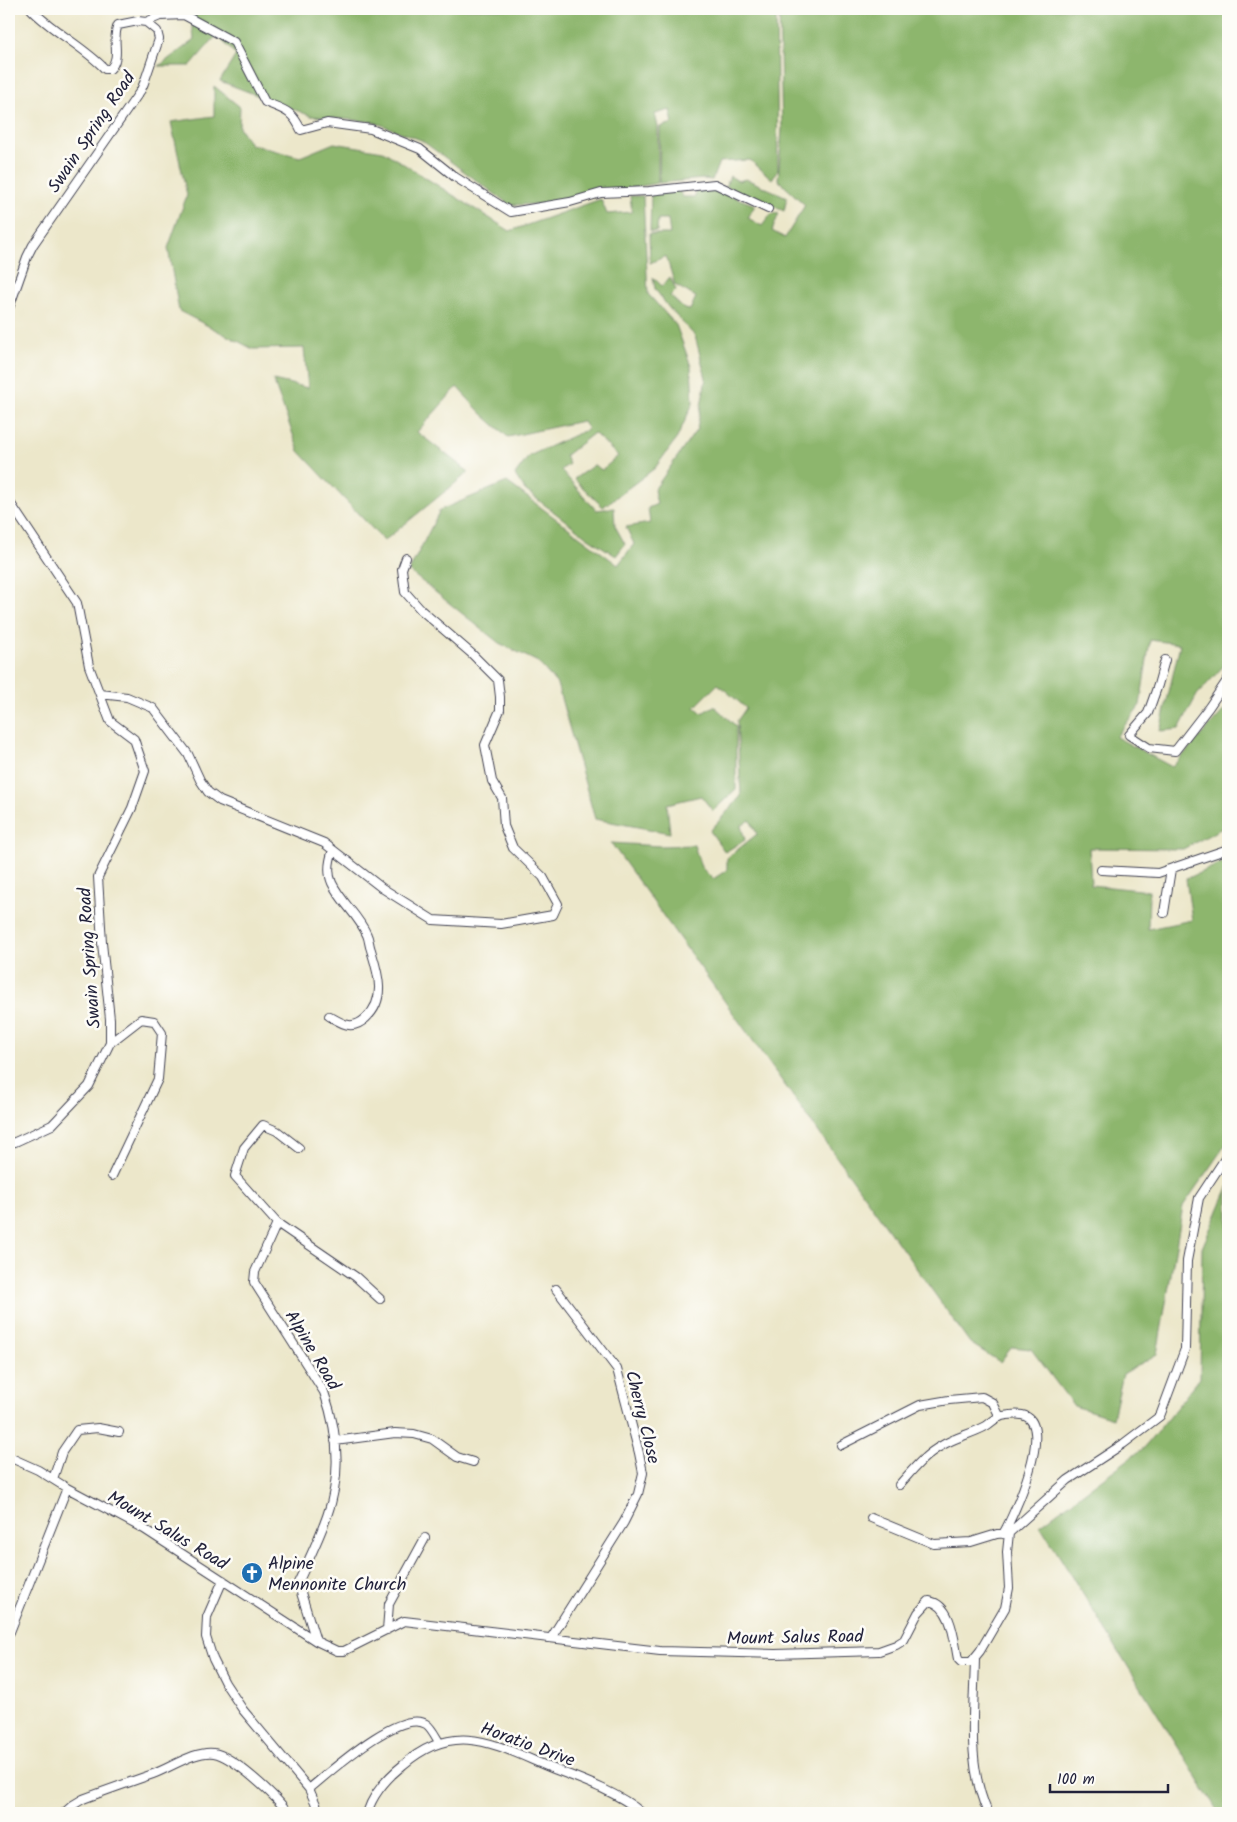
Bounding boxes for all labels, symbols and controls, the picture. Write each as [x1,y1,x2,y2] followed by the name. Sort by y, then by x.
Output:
[41,65,144,199] street label: Swain Spring Road
[71,886,110,1029] street label: Swain Spring Road
[276,1305,348,1397] street label: Alpine Road
[616,1368,667,1467] street label: Cherry Close
[101,1484,234,1579] street label: Mount Salus Road
[268,1550,407,1600] place label: Alpine Mennonite Church
[240,1561,264,1585] church icon: Alpine Mennonite Church
[726,1623,865,1654] street label: Mount Salus Road
[476,1715,579,1776] street label: Horatio Drive
[1050,1762,1167,1794] scale bar
[1057,1768,1095,1792] text: 100 m

